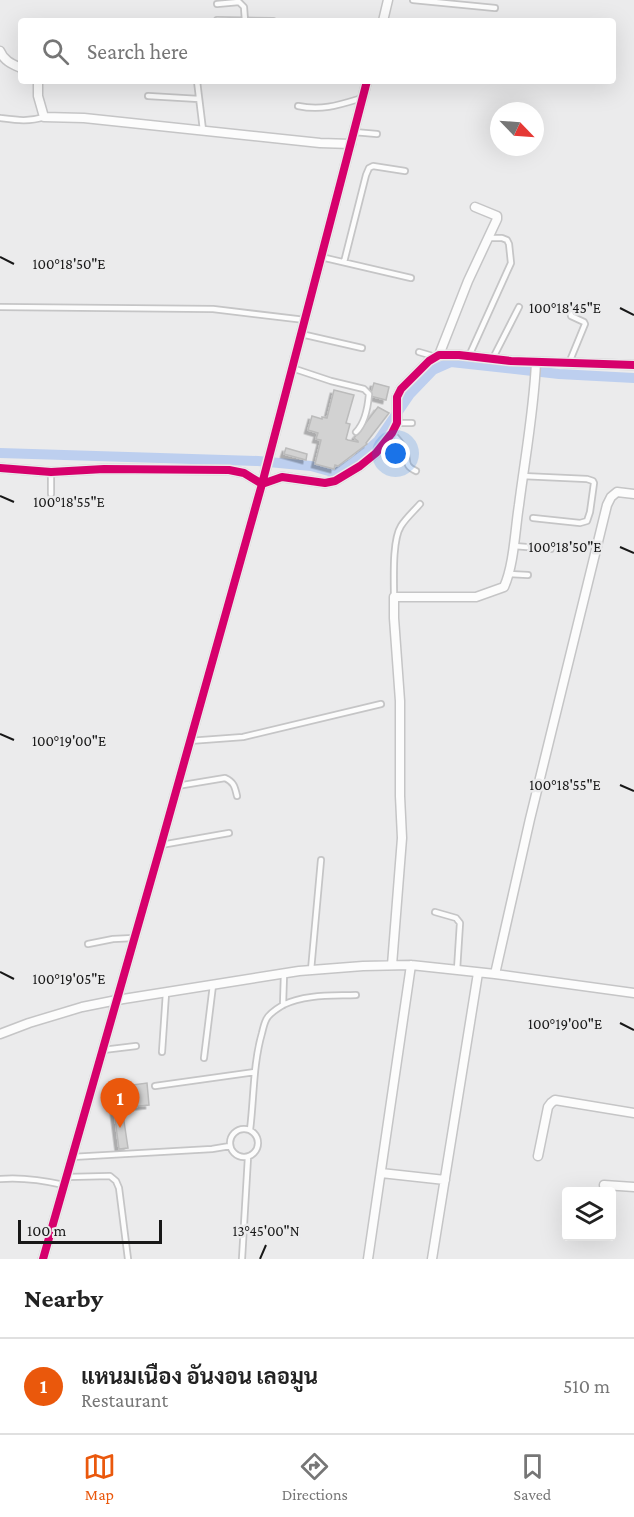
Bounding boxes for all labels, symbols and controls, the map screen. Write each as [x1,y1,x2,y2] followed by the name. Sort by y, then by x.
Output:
[18,18,616,84] search box
[39,35,72,68] icon: search
[87,39,188,64] text: Search here
[490,102,544,156] north arrow
[33,256,105,272] text: 100°18'50"E
[529,300,601,316] text: 100°18'45"E
[381,439,410,468] your location
[33,494,105,510] text: 100°18'55"E
[529,539,601,555] text: 100°18'50"E
[32,733,106,749] text: 100°19'00"E
[529,777,601,793] text: 100°18'55"E
[33,971,105,987] text: 100°19'05"E
[528,1016,602,1032] text: 100°19'00"E
[100,1078,140,1128] pin: 1
[562,1187,616,1241] map controls
[562,1187,616,1241] button: layers
[18,1217,162,1244] scale bar
[27,1222,66,1239] text: 100 m
[232,1223,300,1239] text: 13°45'00"N
[24,1284,103,1313] text: Nearby
[81,1364,318,1389] text: แหนมเนือง อันงอน เลอมูน
[40,1375,47,1397] text: 1
[563,1375,610,1397] text: 510 m
[81,1389,168,1411] text: Restaurant
[83,1450,116,1503] tab: Map
[282,1450,348,1503] tab: Directions
[514,1450,551,1503] tab: Saved

